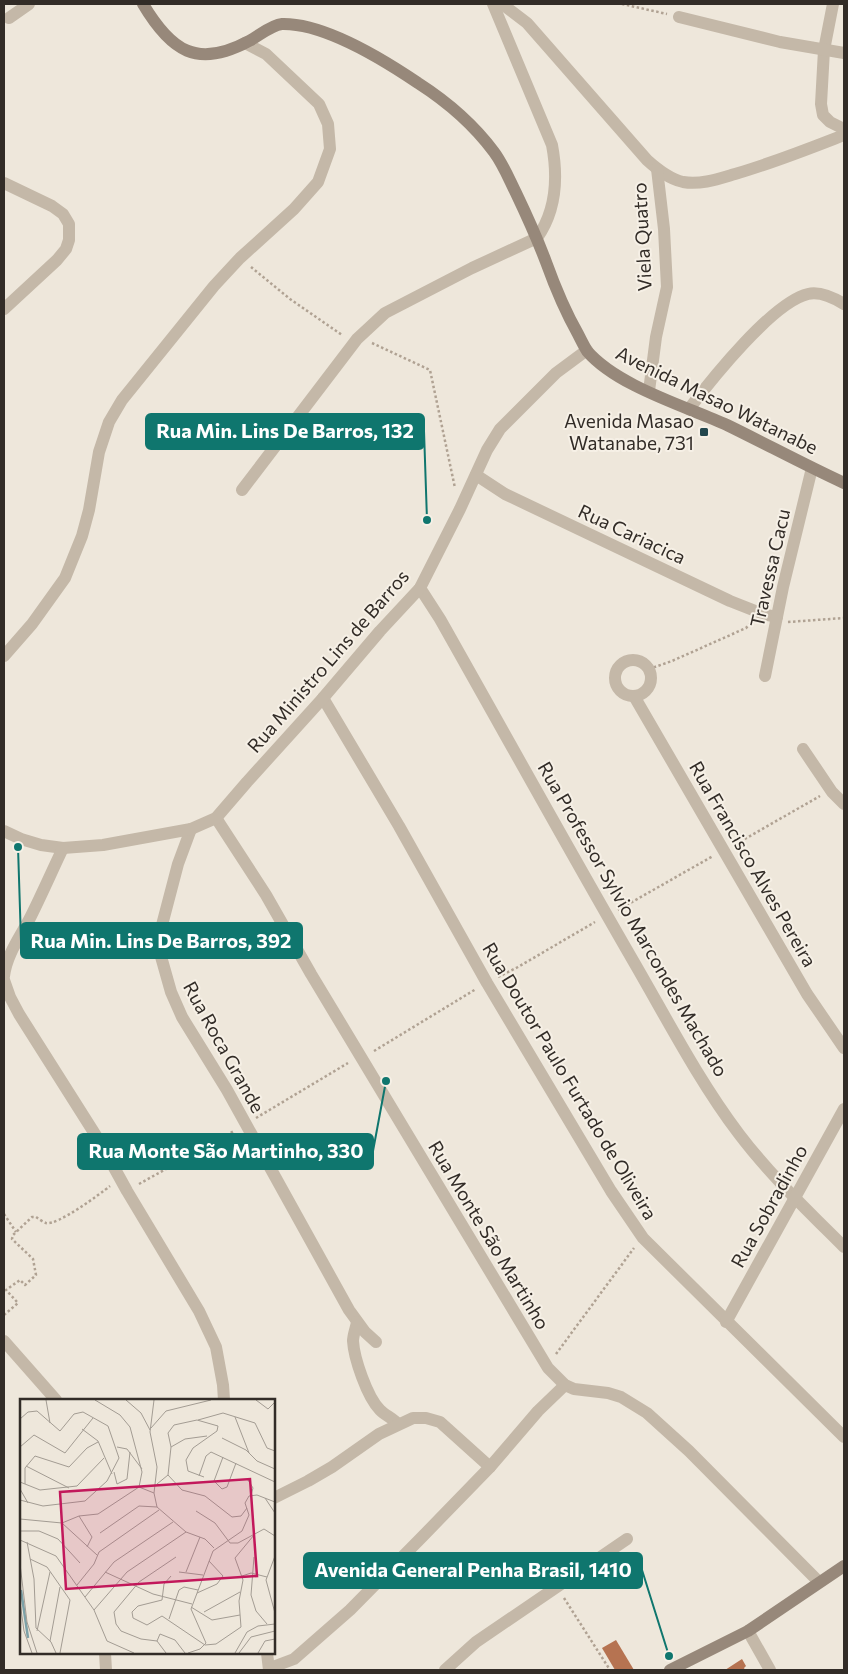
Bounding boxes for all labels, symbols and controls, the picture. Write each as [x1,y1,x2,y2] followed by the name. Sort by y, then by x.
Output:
[627,182,656,292] street label: Viela Quatro
[613,341,822,458] street label: Avenida Masao Watanabe
[564,409,694,454] place label: Avenida Masao Watanabe, 731
[146,414,424,449] callout: Rua Min. Lins De Barros, 132
[156,418,414,442] text: Rua Min. Lins De Barros, 132
[698,426,710,438] marker: Avenida Masao Watanabe, 731
[575,499,690,568] street label: Rua Cariacica
[745,506,794,629] street label: Travessa Cacu
[242,565,413,757] street label: Rua Ministro Lins de Barros
[534,757,733,1080] street label: Rua Professor Sylvio Marcondes Machado
[685,757,822,971] street label: Rua Francisco Alves Pereira
[21,923,302,958] callout: Rua Min. Lins De Barros, 392
[31,928,291,952] text: Rua Min. Lins De Barros, 392
[478,938,663,1224] street label: Rua Doutor Paulo Furtado de Oliveira
[179,977,270,1116] street label: Rua Roca Grande
[78,1134,373,1169] callout: Rua Monte São Martinho, 330
[424,1136,555,1333] street label: Rua Monte São Martinho
[89,1138,363,1162] text: Rua Monte São Martinho, 330
[725,1140,812,1271] street label: Rua Sobradinho
[20,1399,275,1654] inset map
[304,1553,642,1588] callout: Avenida General Penha Brasil, 1410
[314,1557,632,1581] text: Avenida General Penha Brasil, 1410

